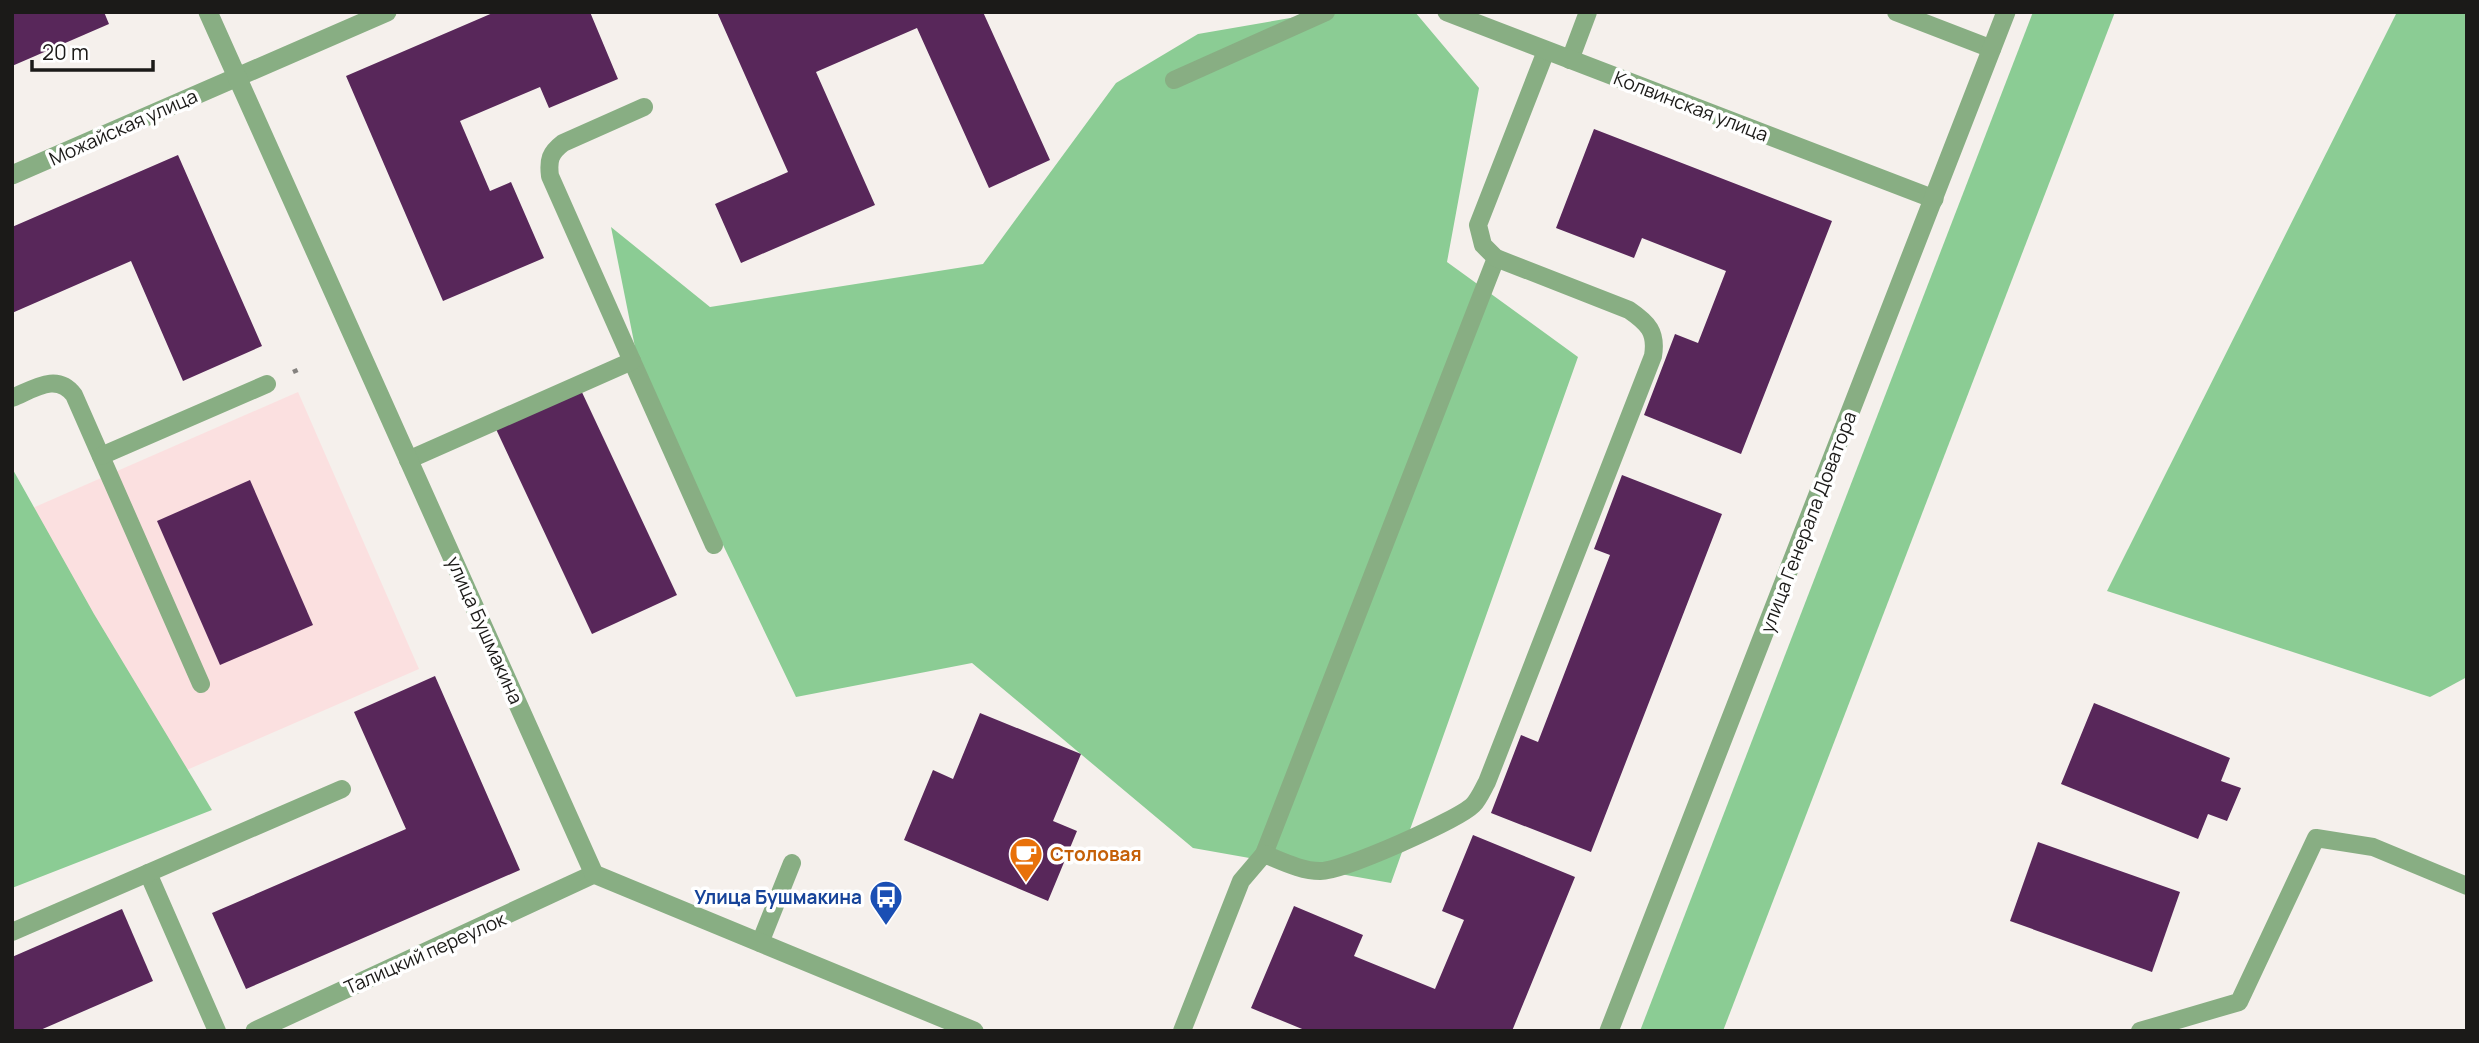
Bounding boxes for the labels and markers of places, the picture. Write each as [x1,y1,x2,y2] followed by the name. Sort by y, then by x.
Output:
[1007,835,1045,884] cafe icon: Столовая
[1050,841,1142,867] place label: Столовая
[867,878,905,927] bus stop icon: Улица Бушмакина
[694,884,862,910] place label: Улица Бушмакина

